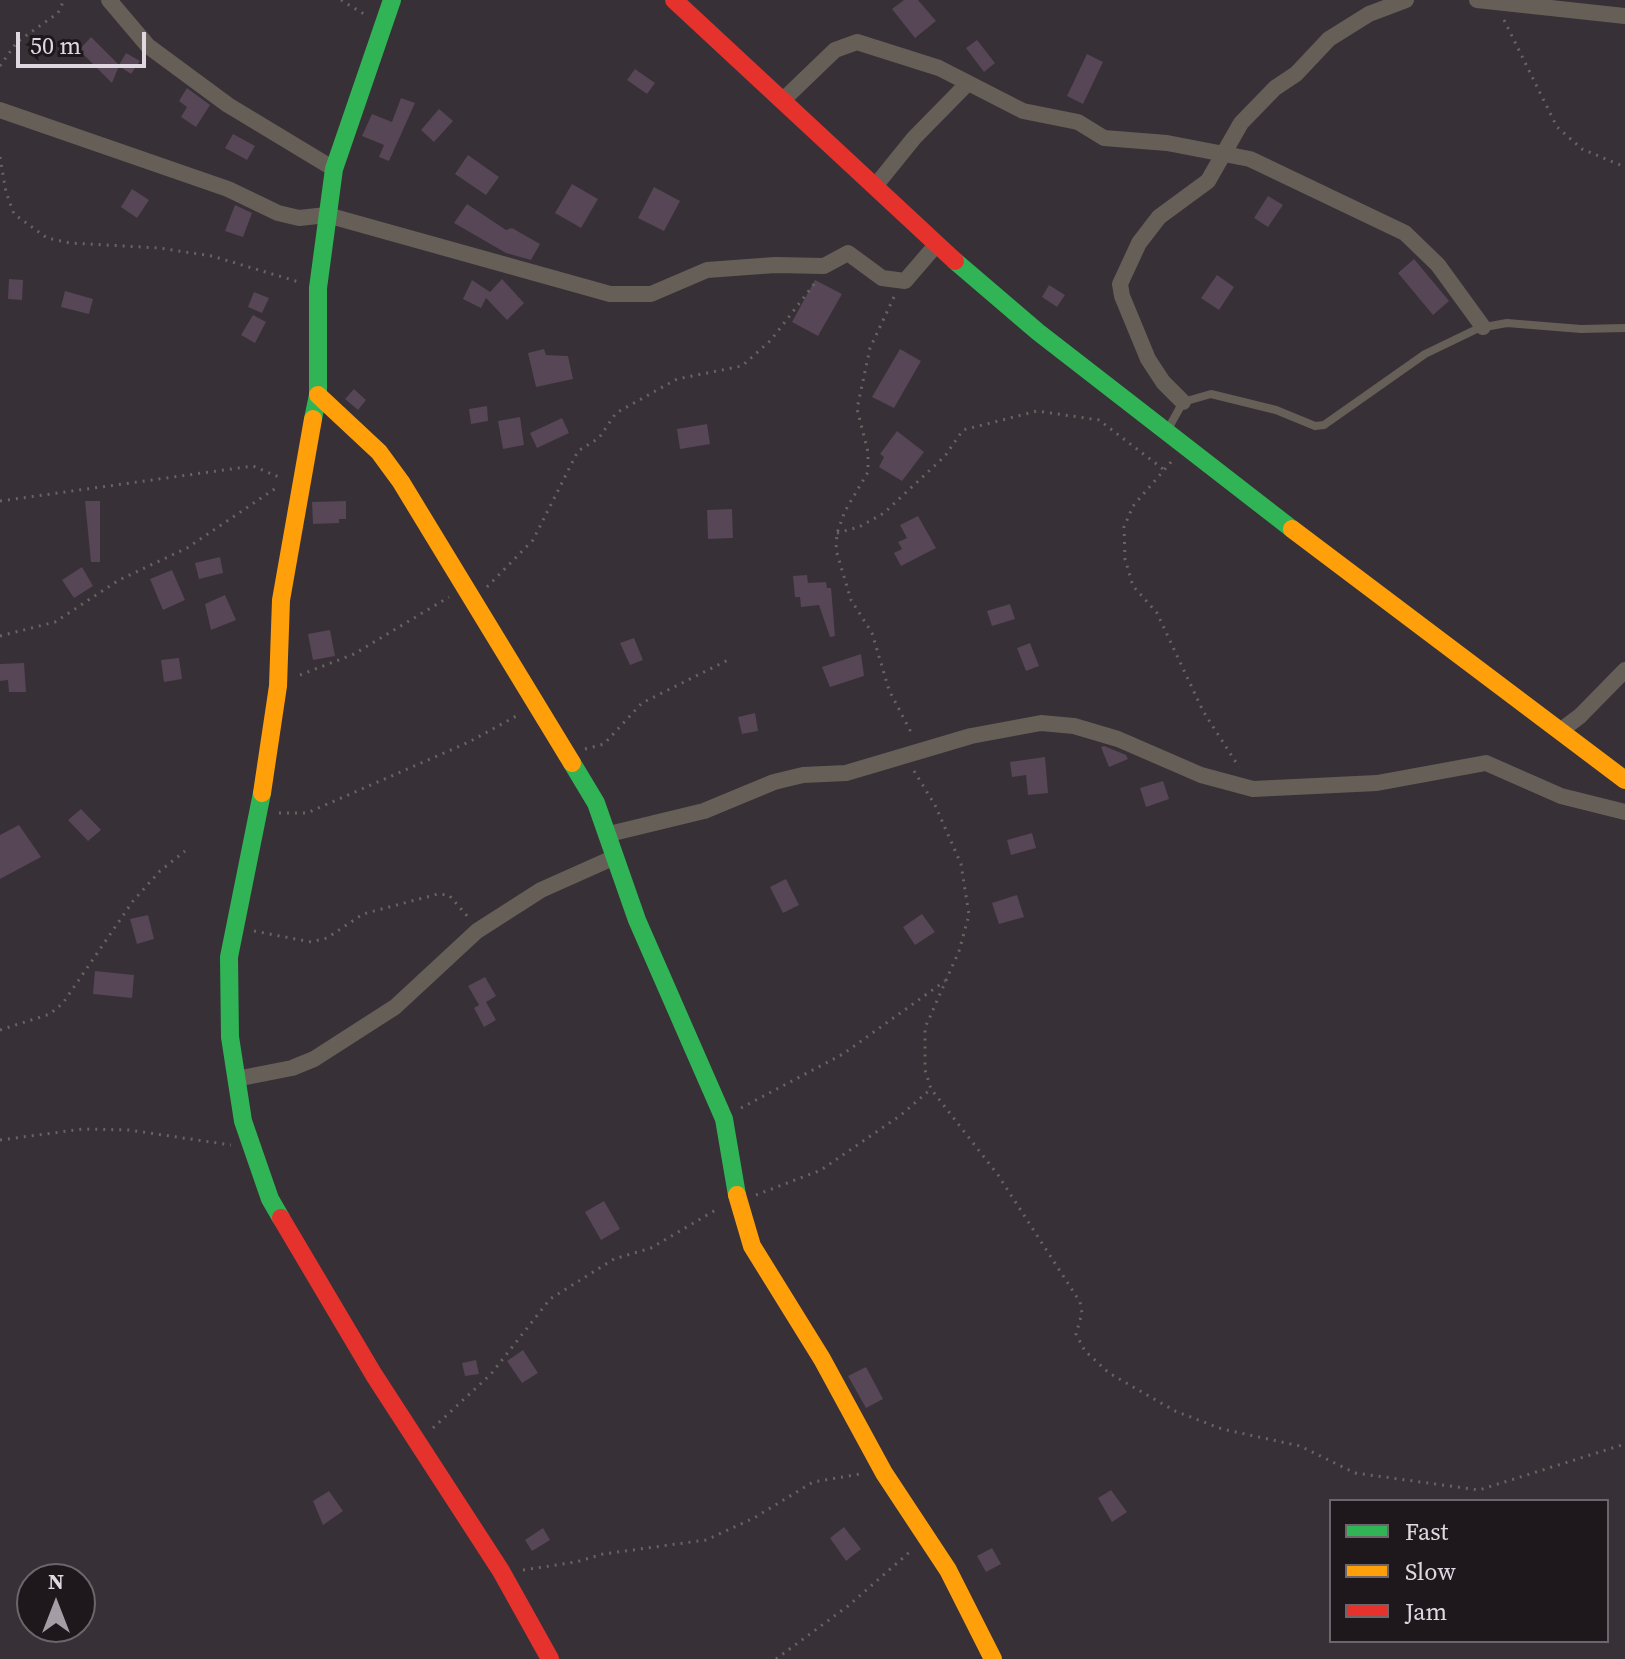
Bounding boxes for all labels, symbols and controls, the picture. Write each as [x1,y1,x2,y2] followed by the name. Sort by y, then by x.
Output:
[20,16,150,66] scale bar
[30,29,81,62] text: 50 m
[1329,1499,1609,1643] legend
[1405,1515,1448,1548] text: Fast
[1405,1555,1456,1588] text: Slow
[16,1563,96,1643] north arrow
[48,1566,64,1596] text: N
[1405,1595,1447,1628] text: Jam

